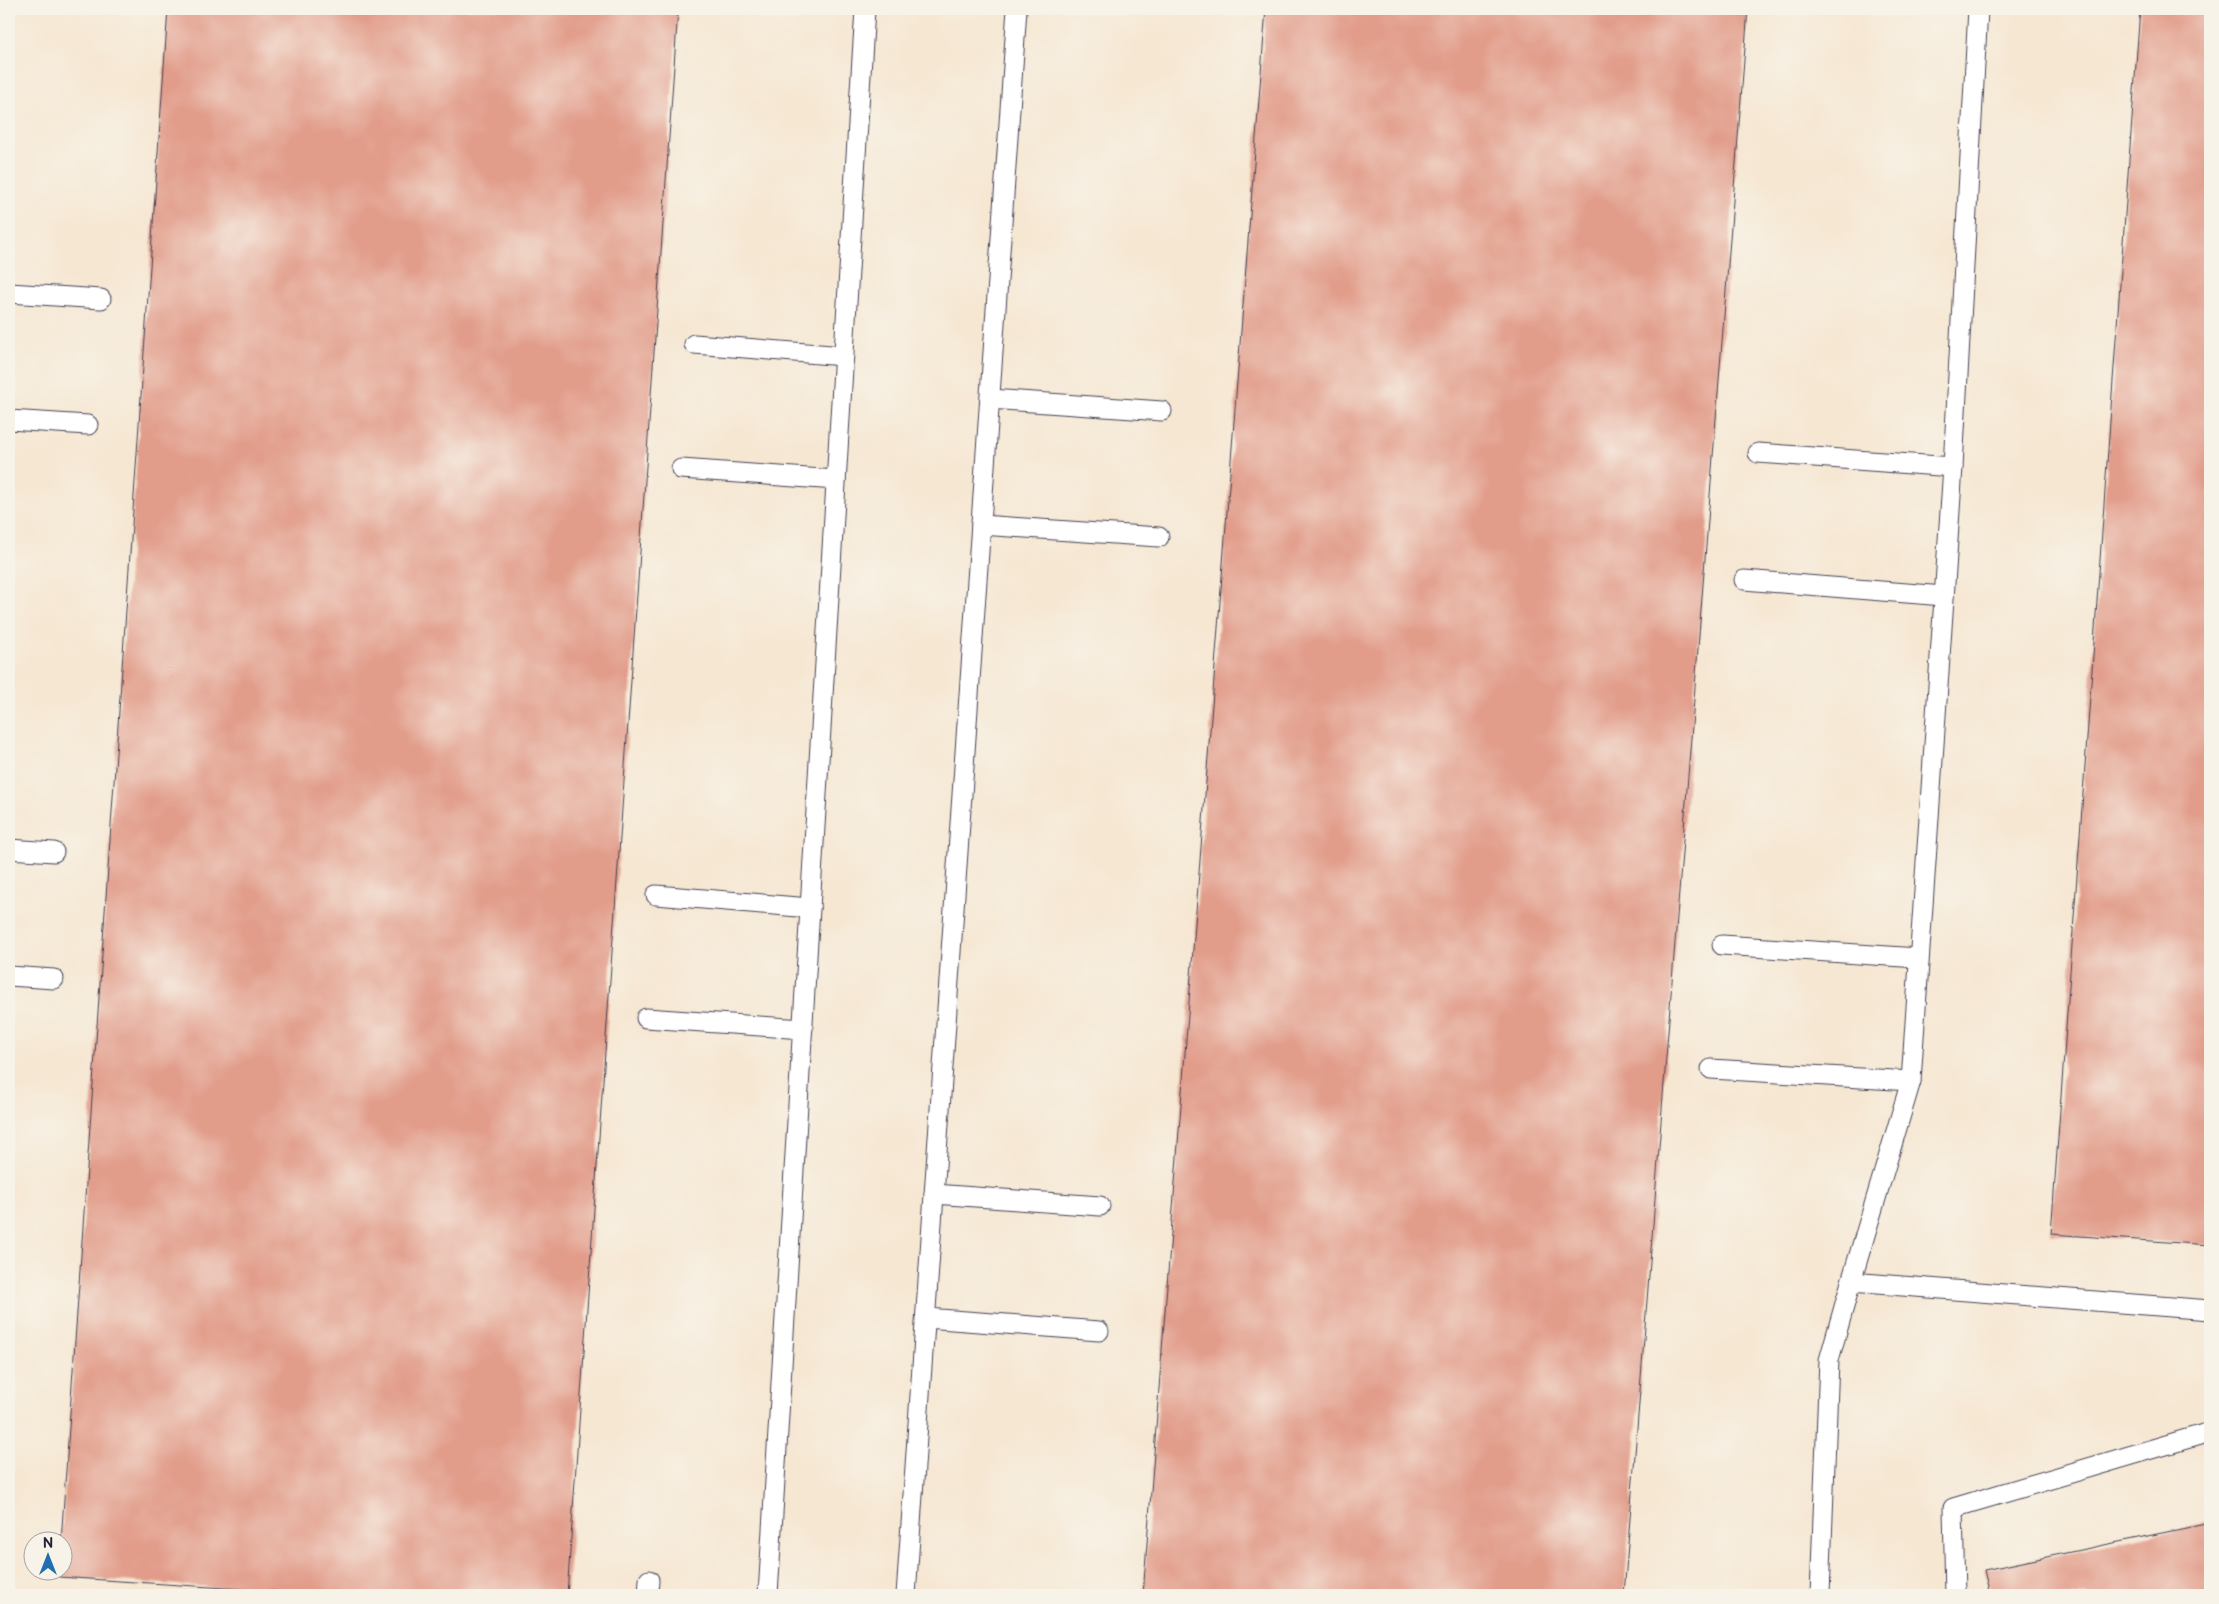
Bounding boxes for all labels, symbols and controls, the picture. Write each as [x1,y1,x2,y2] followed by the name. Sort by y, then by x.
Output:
[22,1532,72,1582] north arrow
[43,1535,53,1552] text: N

